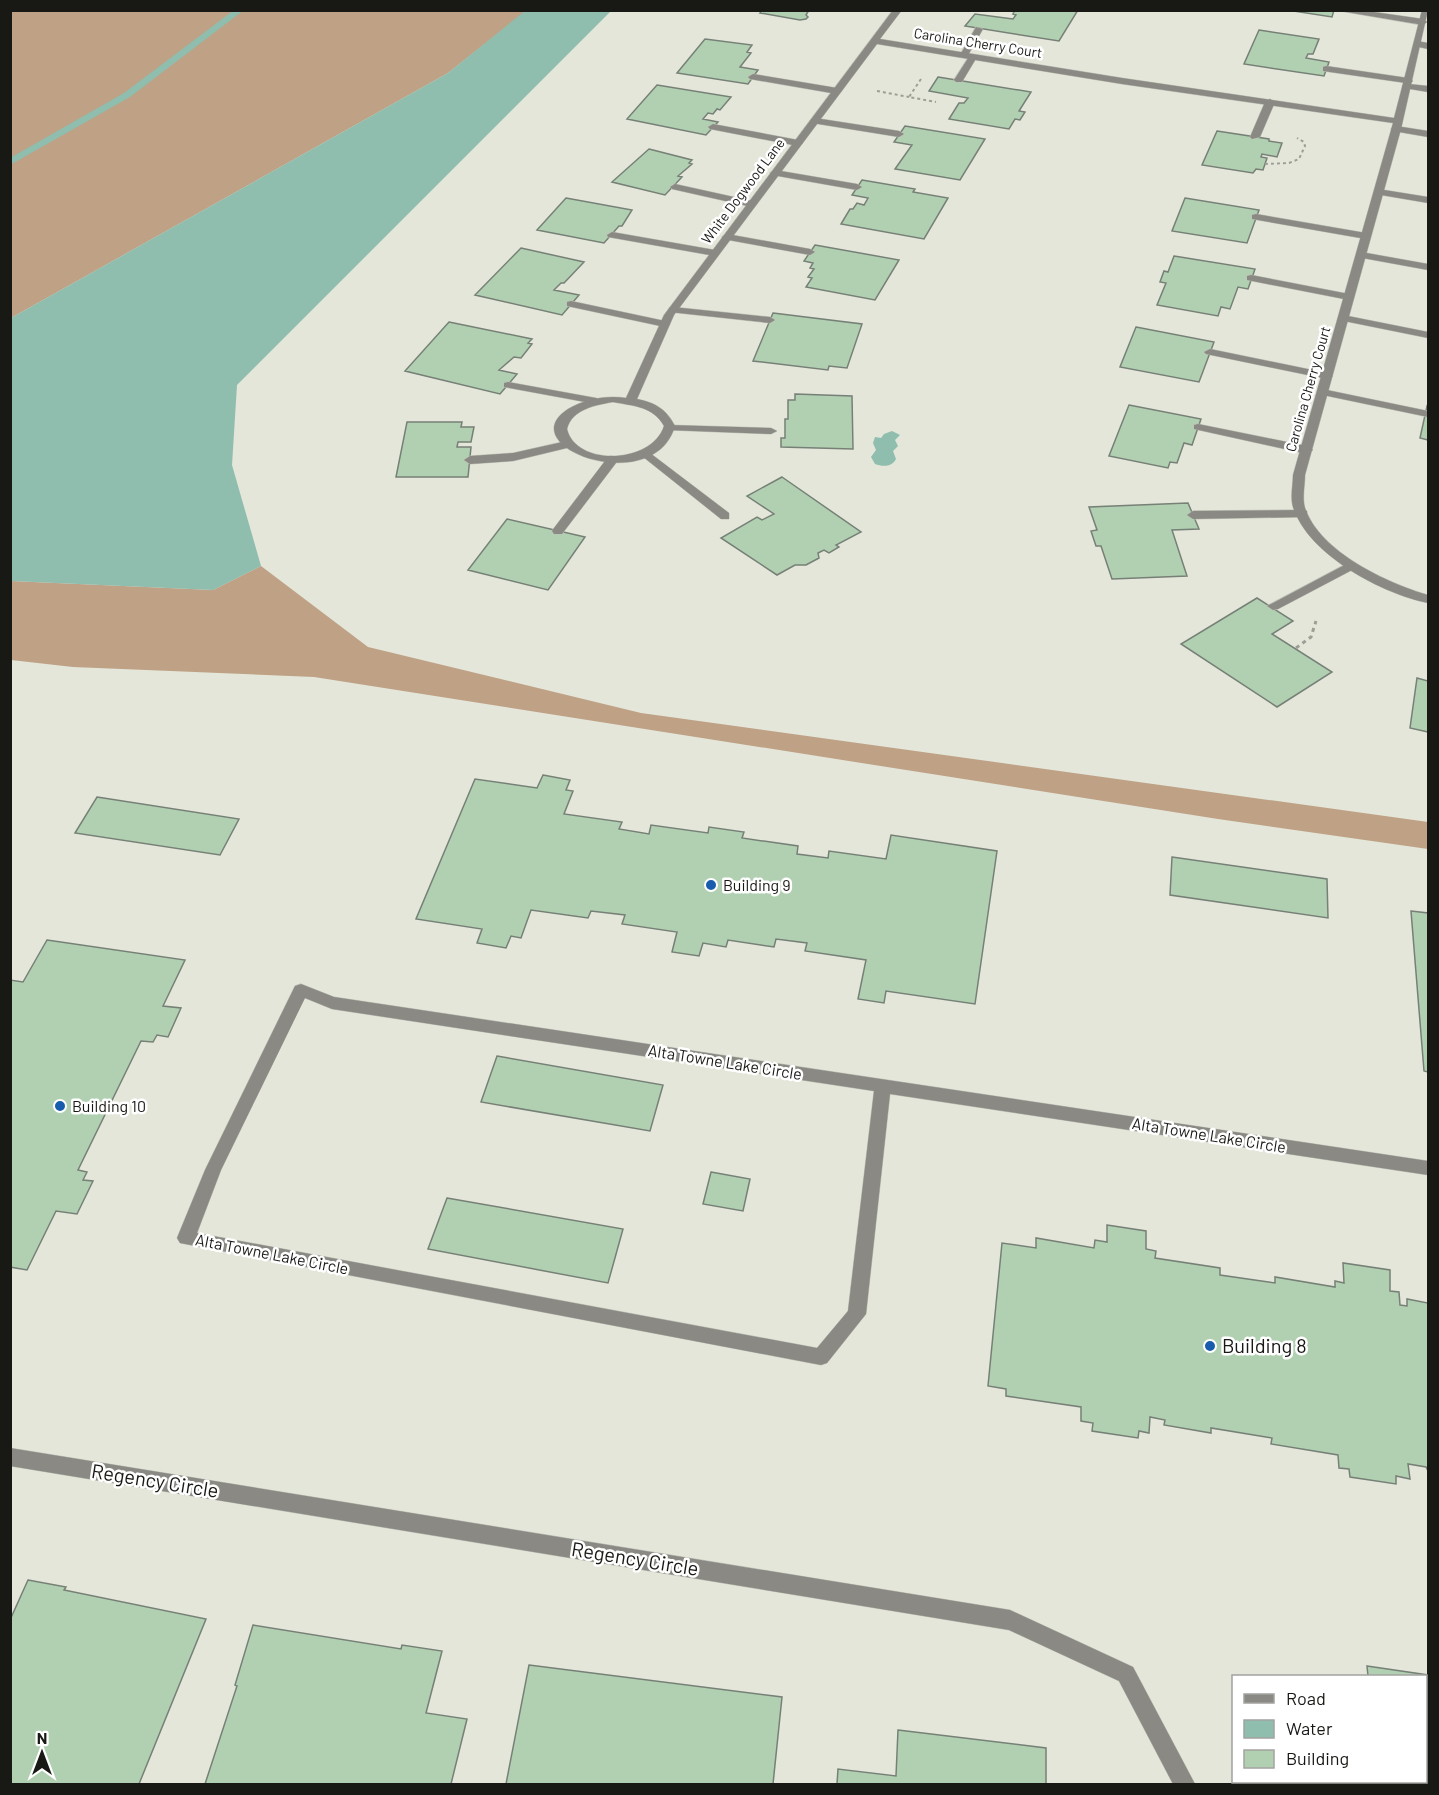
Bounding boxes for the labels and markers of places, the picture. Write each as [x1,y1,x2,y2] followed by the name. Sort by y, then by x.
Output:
[723,875,791,894] place label: Building 9
[704,878,718,892] marker: Building 9
[72,1096,146,1115] place label: Building 10
[53,1099,67,1113] marker: Building 10
[1222,1333,1307,1357] place label: Building 8
[1203,1339,1217,1353] marker: Building 8

